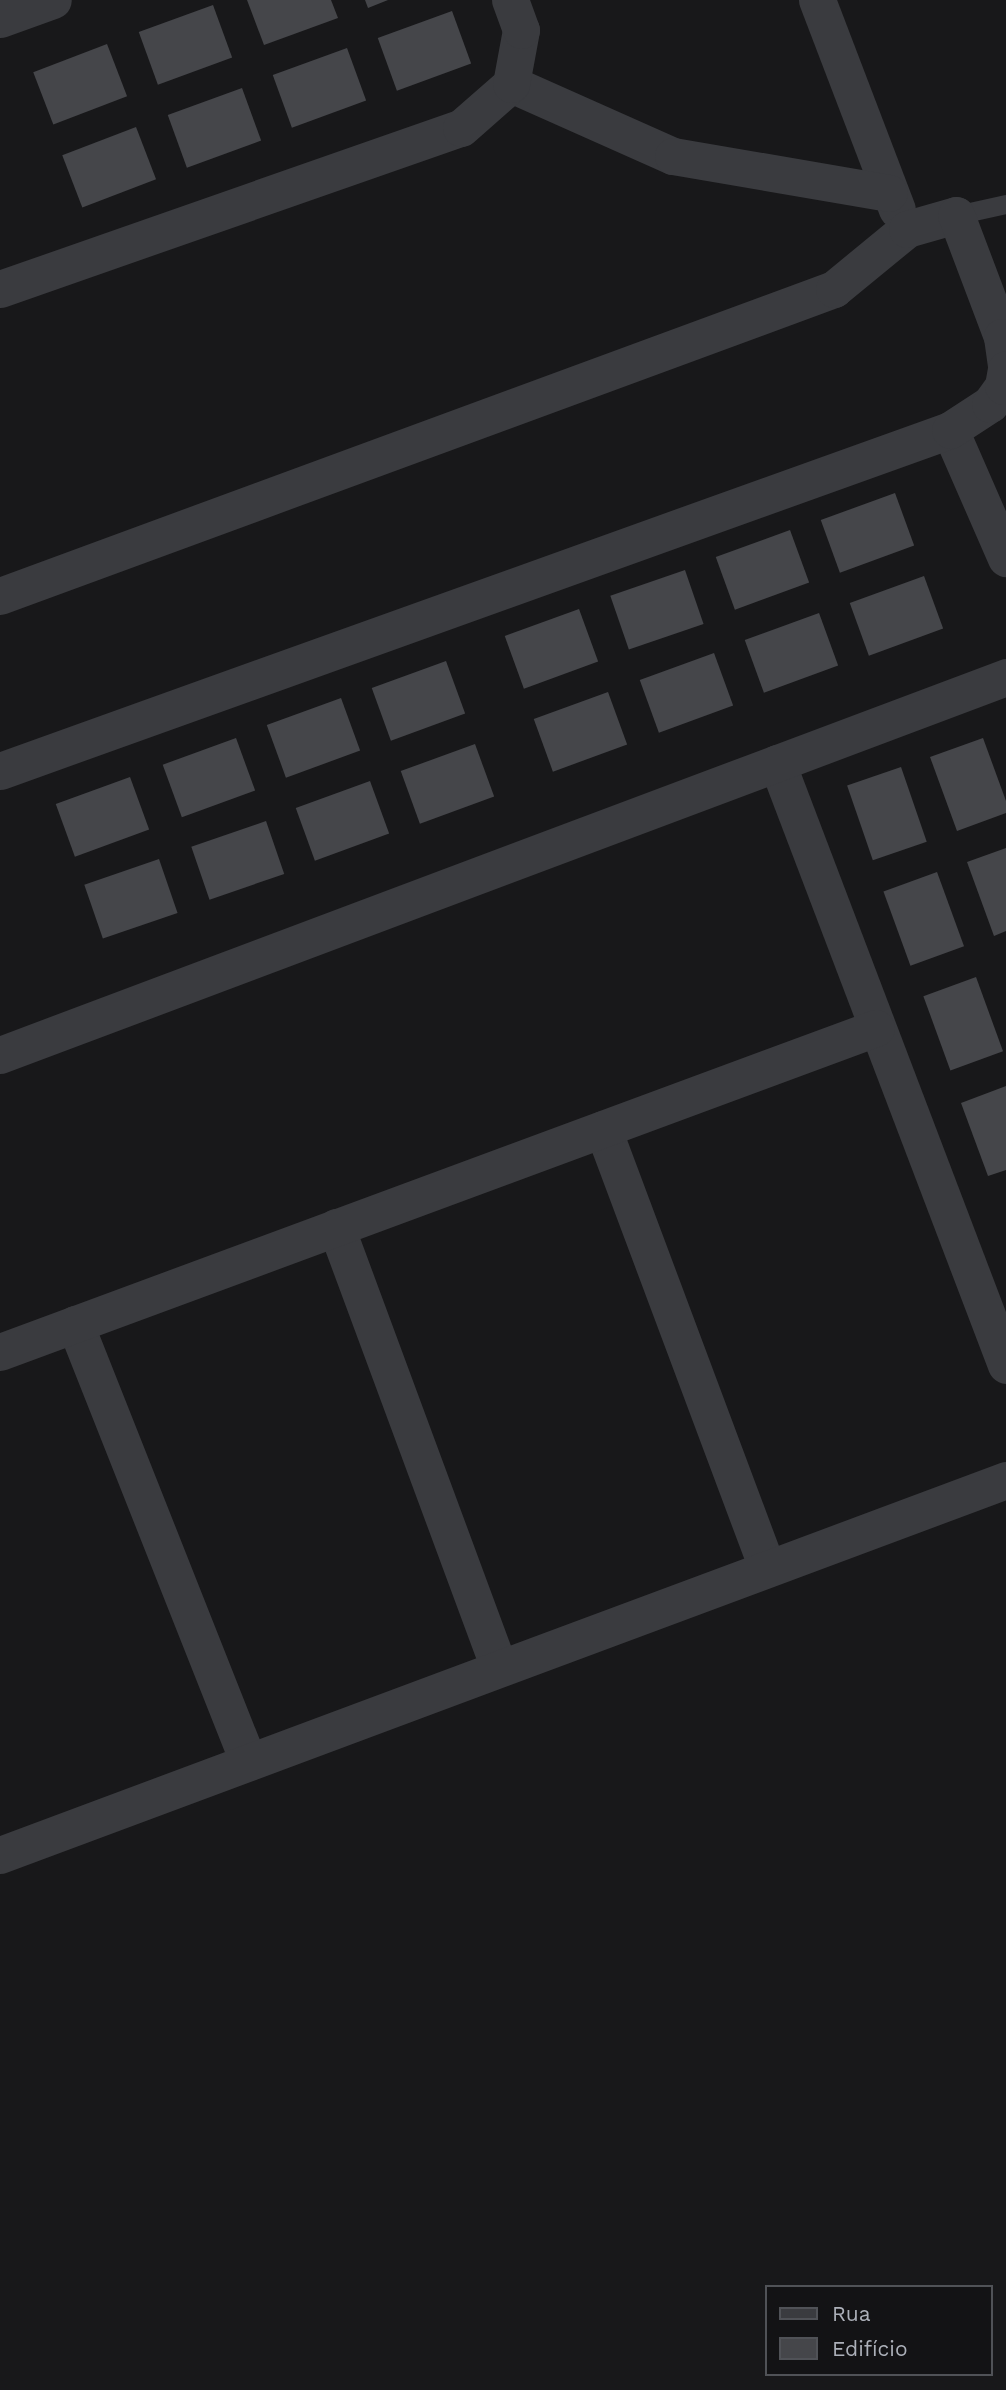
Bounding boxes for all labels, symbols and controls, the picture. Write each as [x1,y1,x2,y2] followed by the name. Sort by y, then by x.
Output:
[764,2285,992,2376] legend
[832,2301,871,2326] text: Rua
[832,2336,908,2361] text: Edifício

